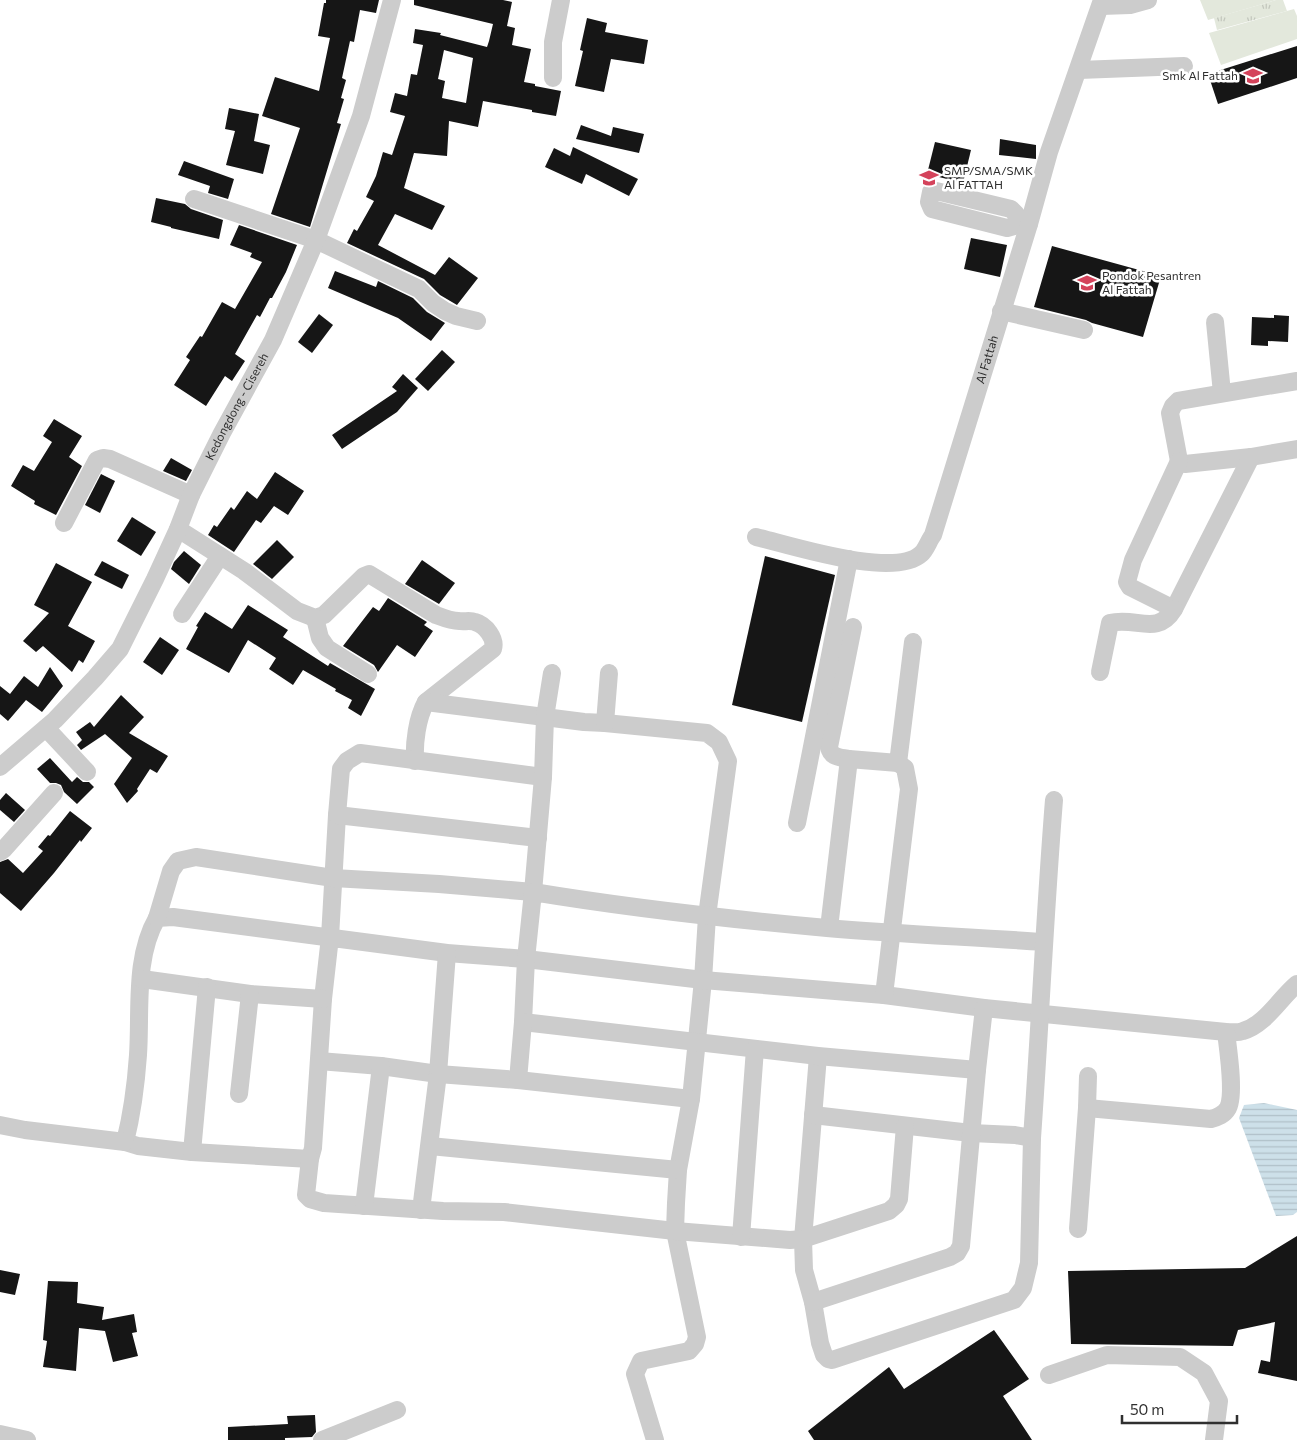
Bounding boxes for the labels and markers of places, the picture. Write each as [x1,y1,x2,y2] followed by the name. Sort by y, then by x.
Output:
[1242,65,1264,87] school or university icon: Smk Al Fattah
[1162,68,1238,82] place label: Smk Al Fattah
[944,163,1033,191] place label: SMP/SMA/SMK Al FATTAH
[918,167,940,189] school or university icon: SMP/SMA/SMK Al FATTAH
[1102,268,1201,296] place label: Pondok Pesantren Al Fattah
[1076,272,1098,294] school or university icon: Pondok Pesantren Al Fattah

